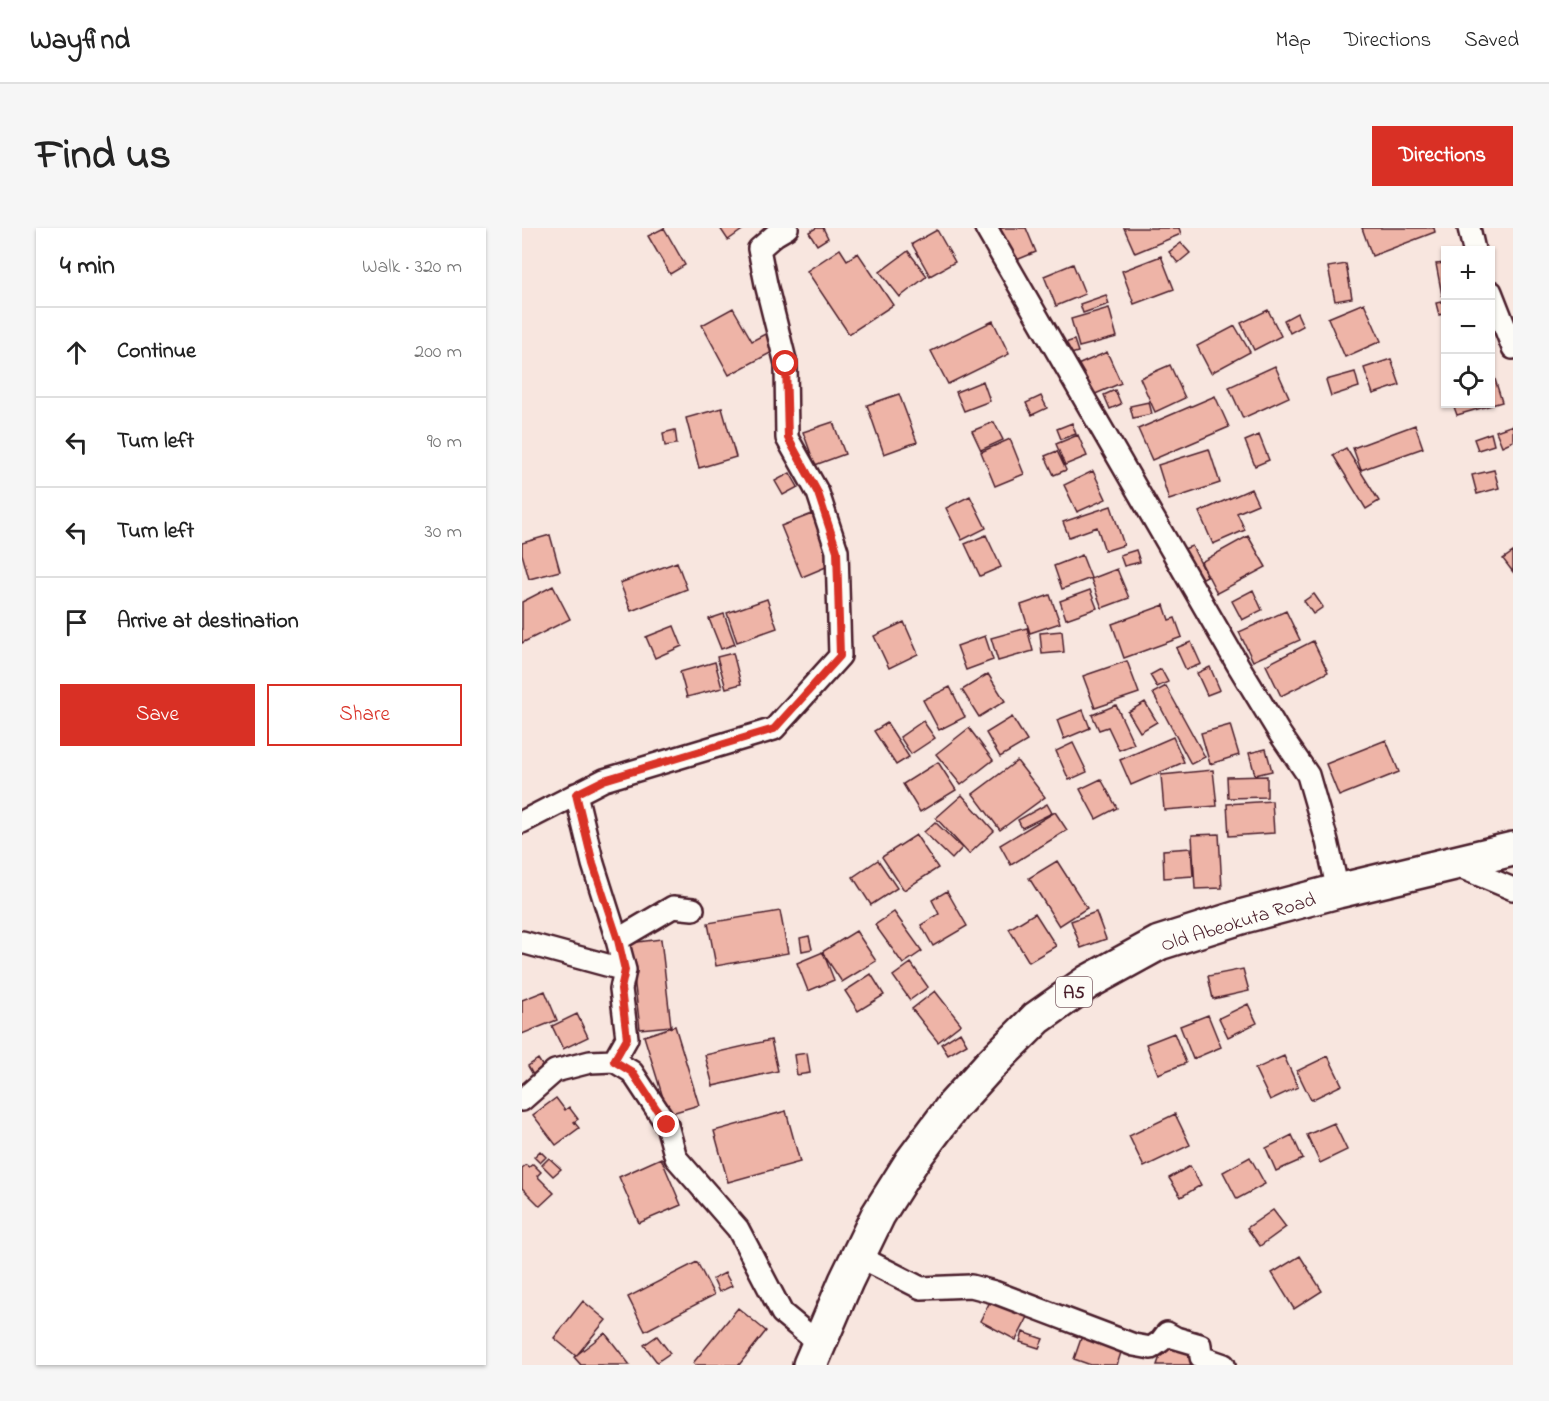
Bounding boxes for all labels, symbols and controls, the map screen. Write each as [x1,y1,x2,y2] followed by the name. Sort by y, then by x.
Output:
[30,21,130,62] text: Wayfind
[1275,26,1311,56] text: Map
[1344,26,1431,56] text: Directions
[1464,26,1519,56] text: Saved
[36,126,171,187] text: Find us
[1372,126,1513,186] button: Directions
[1441,246,1495,408] map controls
[1441,246,1495,300] button: +
[60,248,115,286] text: 4 min
[362,253,462,282] text: Walk · 320 m
[1441,300,1495,354] button: −
[60,336,93,369] icon: ahead
[117,336,196,368] text: Continue
[414,338,462,367] text: 200 m
[772,350,798,376] route start
[1441,354,1495,408] button: locate
[60,426,93,459] icon: left
[117,426,194,458] text: Turn left
[427,428,462,457] text: 90 m
[60,516,93,549] icon: left
[117,516,194,548] text: Turn left
[425,518,462,547] text: 30 m
[60,606,93,639] icon: arrive
[117,606,299,638] text: Arrive at destination
[60,684,255,746] button: Save
[267,684,462,746] button: Share
[1158,886,1320,961] street label: Old Abeokuta Road
[1056,977,1092,1007] road number: A5
[653,1111,679,1137] route end

